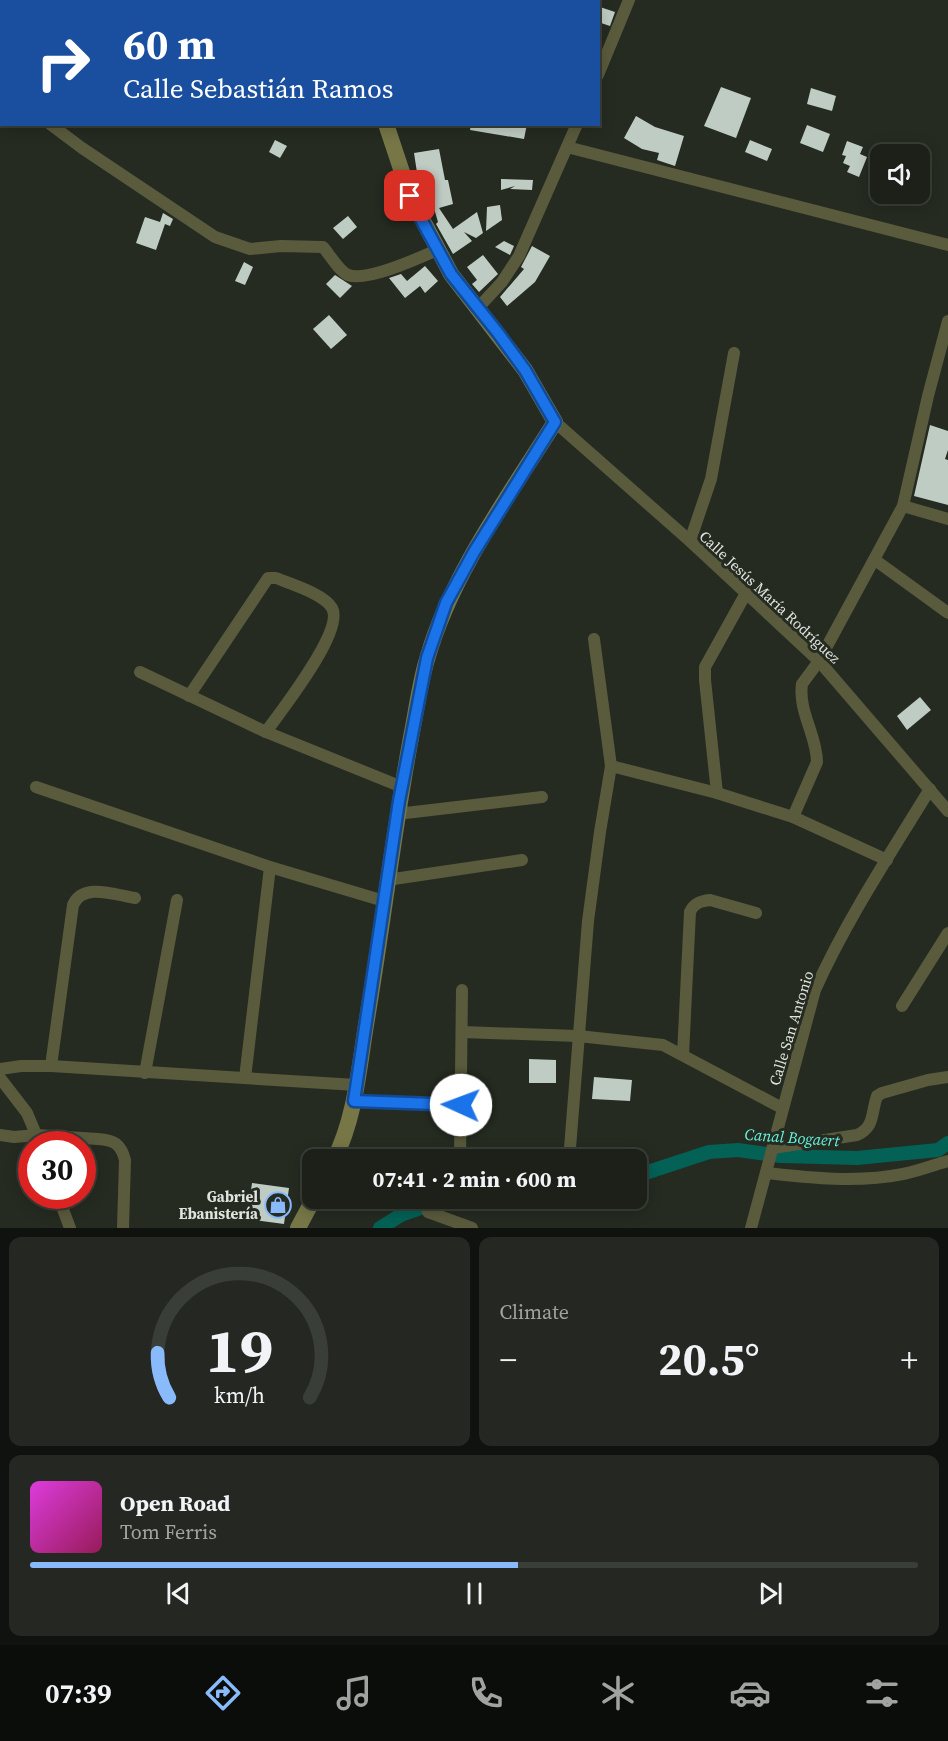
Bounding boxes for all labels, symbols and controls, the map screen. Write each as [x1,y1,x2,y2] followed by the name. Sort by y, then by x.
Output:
[123,15,216,73] text: 60 m
[24,24,102,102] icon: right
[123,70,393,107] text: Calle Sebastián Ramos
[870,144,930,204] map controls
[870,144,930,204] button: sound
[384,170,435,221] pin
[393,179,426,212] icon: arrive
[695,526,845,668] street label: Calle Jesús María Rodríguez
[764,968,818,1088] street label: Calle San Antonio
[429,1073,493,1137] position arrow
[744,1123,841,1151] water label: Canal Bogaert
[18,1131,96,1209] speed limit sign: 30
[373,1164,576,1194] text: 07:41 · 2 min · 600 m
[178,1186,259,1224] place label: Gabriel Ebanistería
[263,1190,293,1220] shop icon: Gabriel Ebanistería
[500,1298,569,1326] text: Climate
[205,1307,273,1393] text: 19
[658,1328,759,1390] text: 20.5°
[500,1337,517,1382] text: −
[901,1337,918,1382] text: +
[214,1382,265,1411] text: km/h
[120,1488,230,1518] text: Open Road
[120,1518,217,1546] text: Tom Ferris
[162,1577,195,1610] icon: previous
[458,1577,491,1610] icon: pause
[754,1577,787,1610] icon: next
[202,1672,244,1714] icon: directions
[333,1672,375,1714] icon: music
[465,1672,507,1714] icon: phone
[597,1672,639,1714] icon: climate
[729,1672,771,1714] icon: car
[861,1672,903,1714] icon: filters
[45,1675,112,1712] text: 07:39

